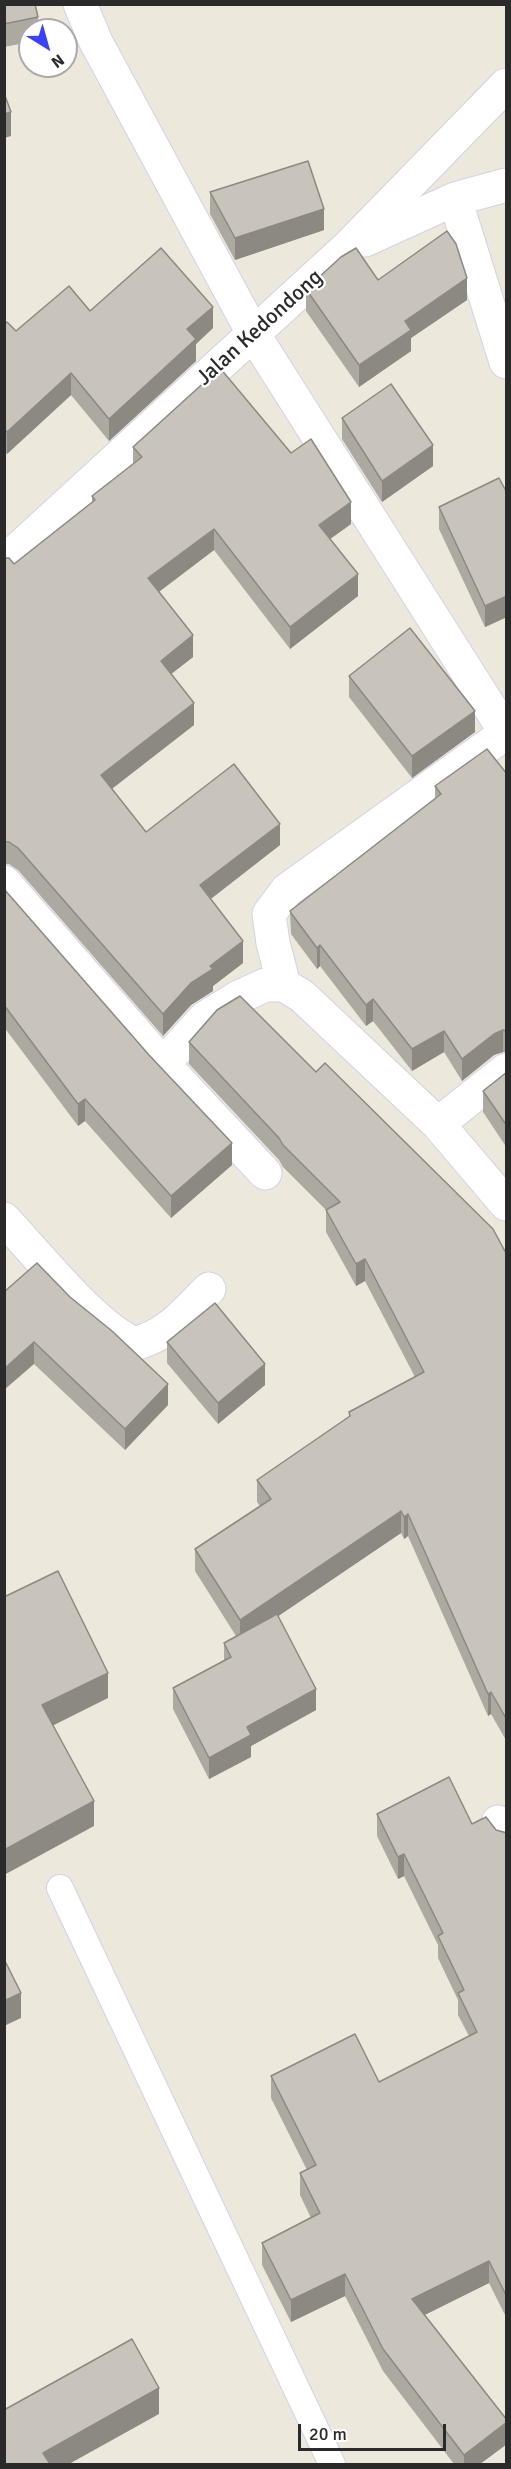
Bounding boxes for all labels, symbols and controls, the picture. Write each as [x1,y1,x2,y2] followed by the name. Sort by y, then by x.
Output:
[18,18,78,78] north arrow
[47,49,68,72] text: N
[192,264,328,392] street label: Jalan Kedondong
[301,2412,450,2450] scale bar
[309,2423,347,2445] text: 20 m

